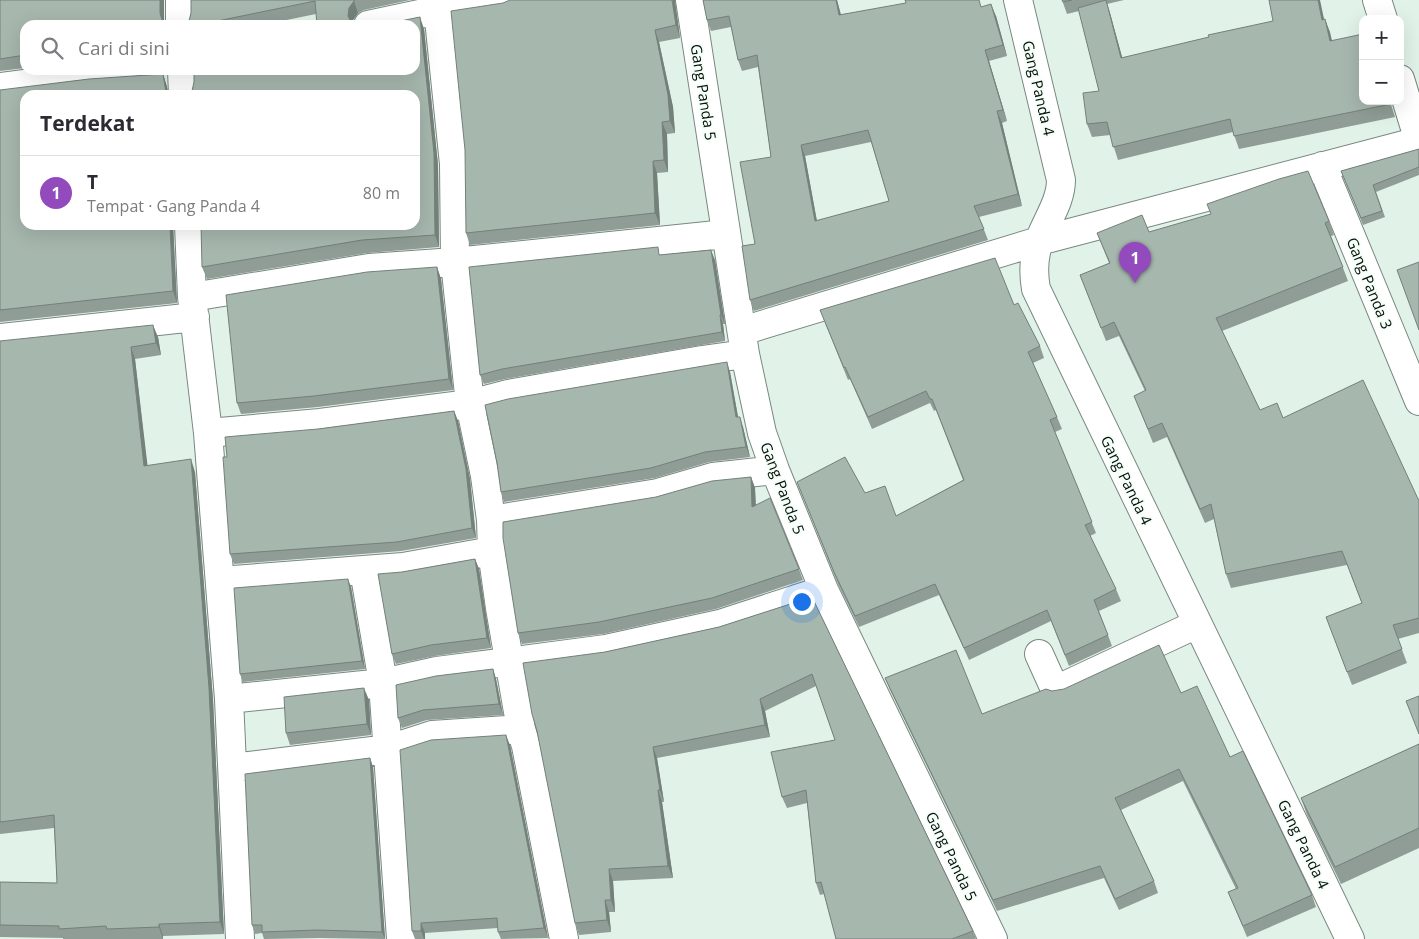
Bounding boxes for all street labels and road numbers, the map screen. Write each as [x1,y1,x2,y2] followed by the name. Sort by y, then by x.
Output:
[1018,38,1060,138] street label: Gang Panda 4
[687,43,721,141] street label: Gang Panda 5
[1343,234,1397,332] street label: Gang Panda 3
[1097,432,1157,528] street label: Gang Panda 4
[756,439,810,537] street label: Gang Panda 5
[1274,796,1334,892] street label: Gang Panda 4
[922,808,982,904] street label: Gang Panda 5

